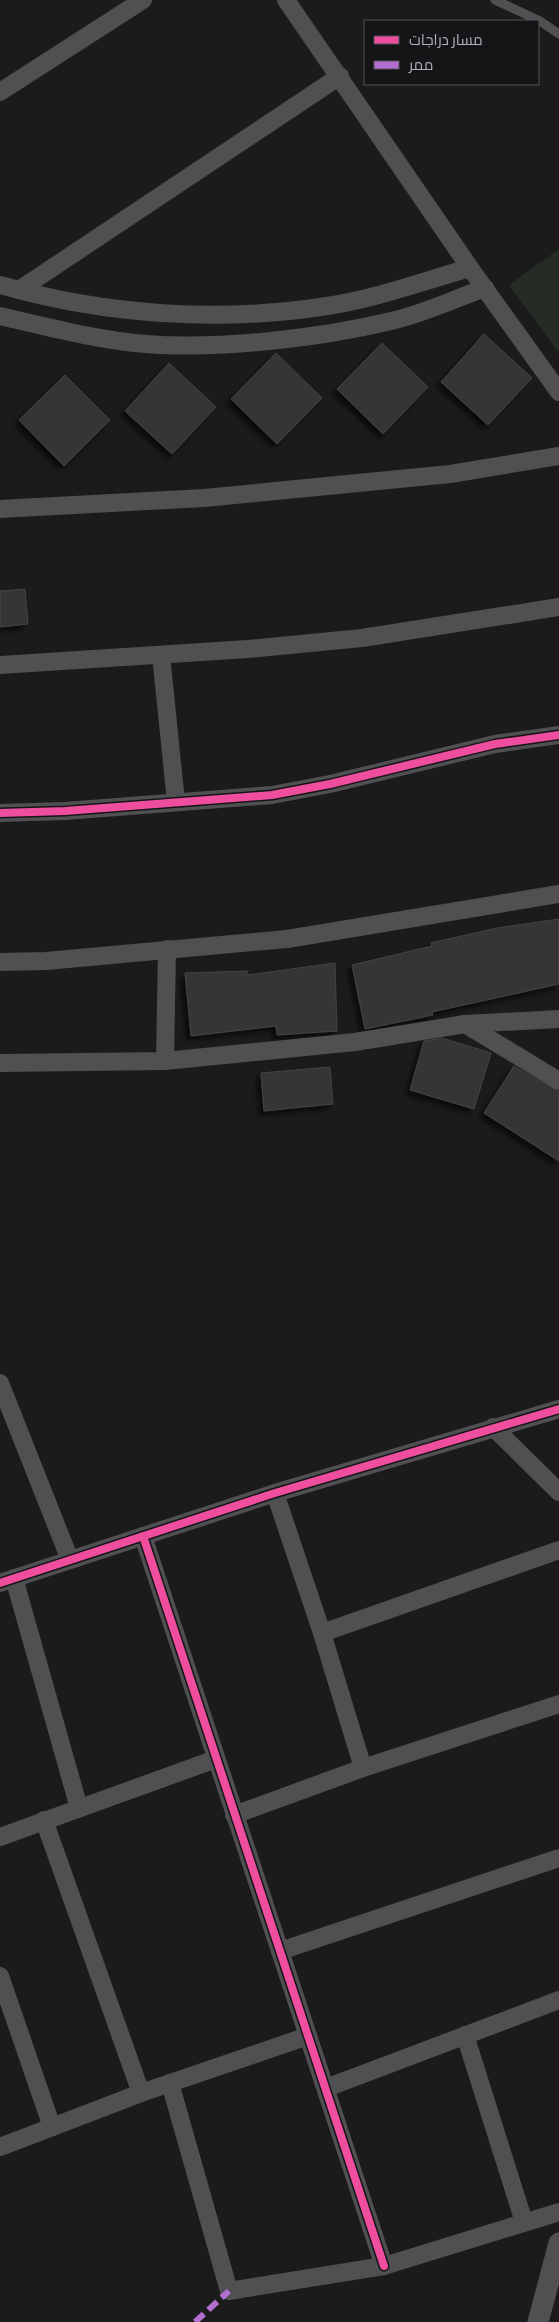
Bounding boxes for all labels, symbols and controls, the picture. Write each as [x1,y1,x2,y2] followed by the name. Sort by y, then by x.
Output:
[364,20,539,85] legend
[409,30,483,51] text: مسار دراجات
[408,55,433,76] text: ممر

